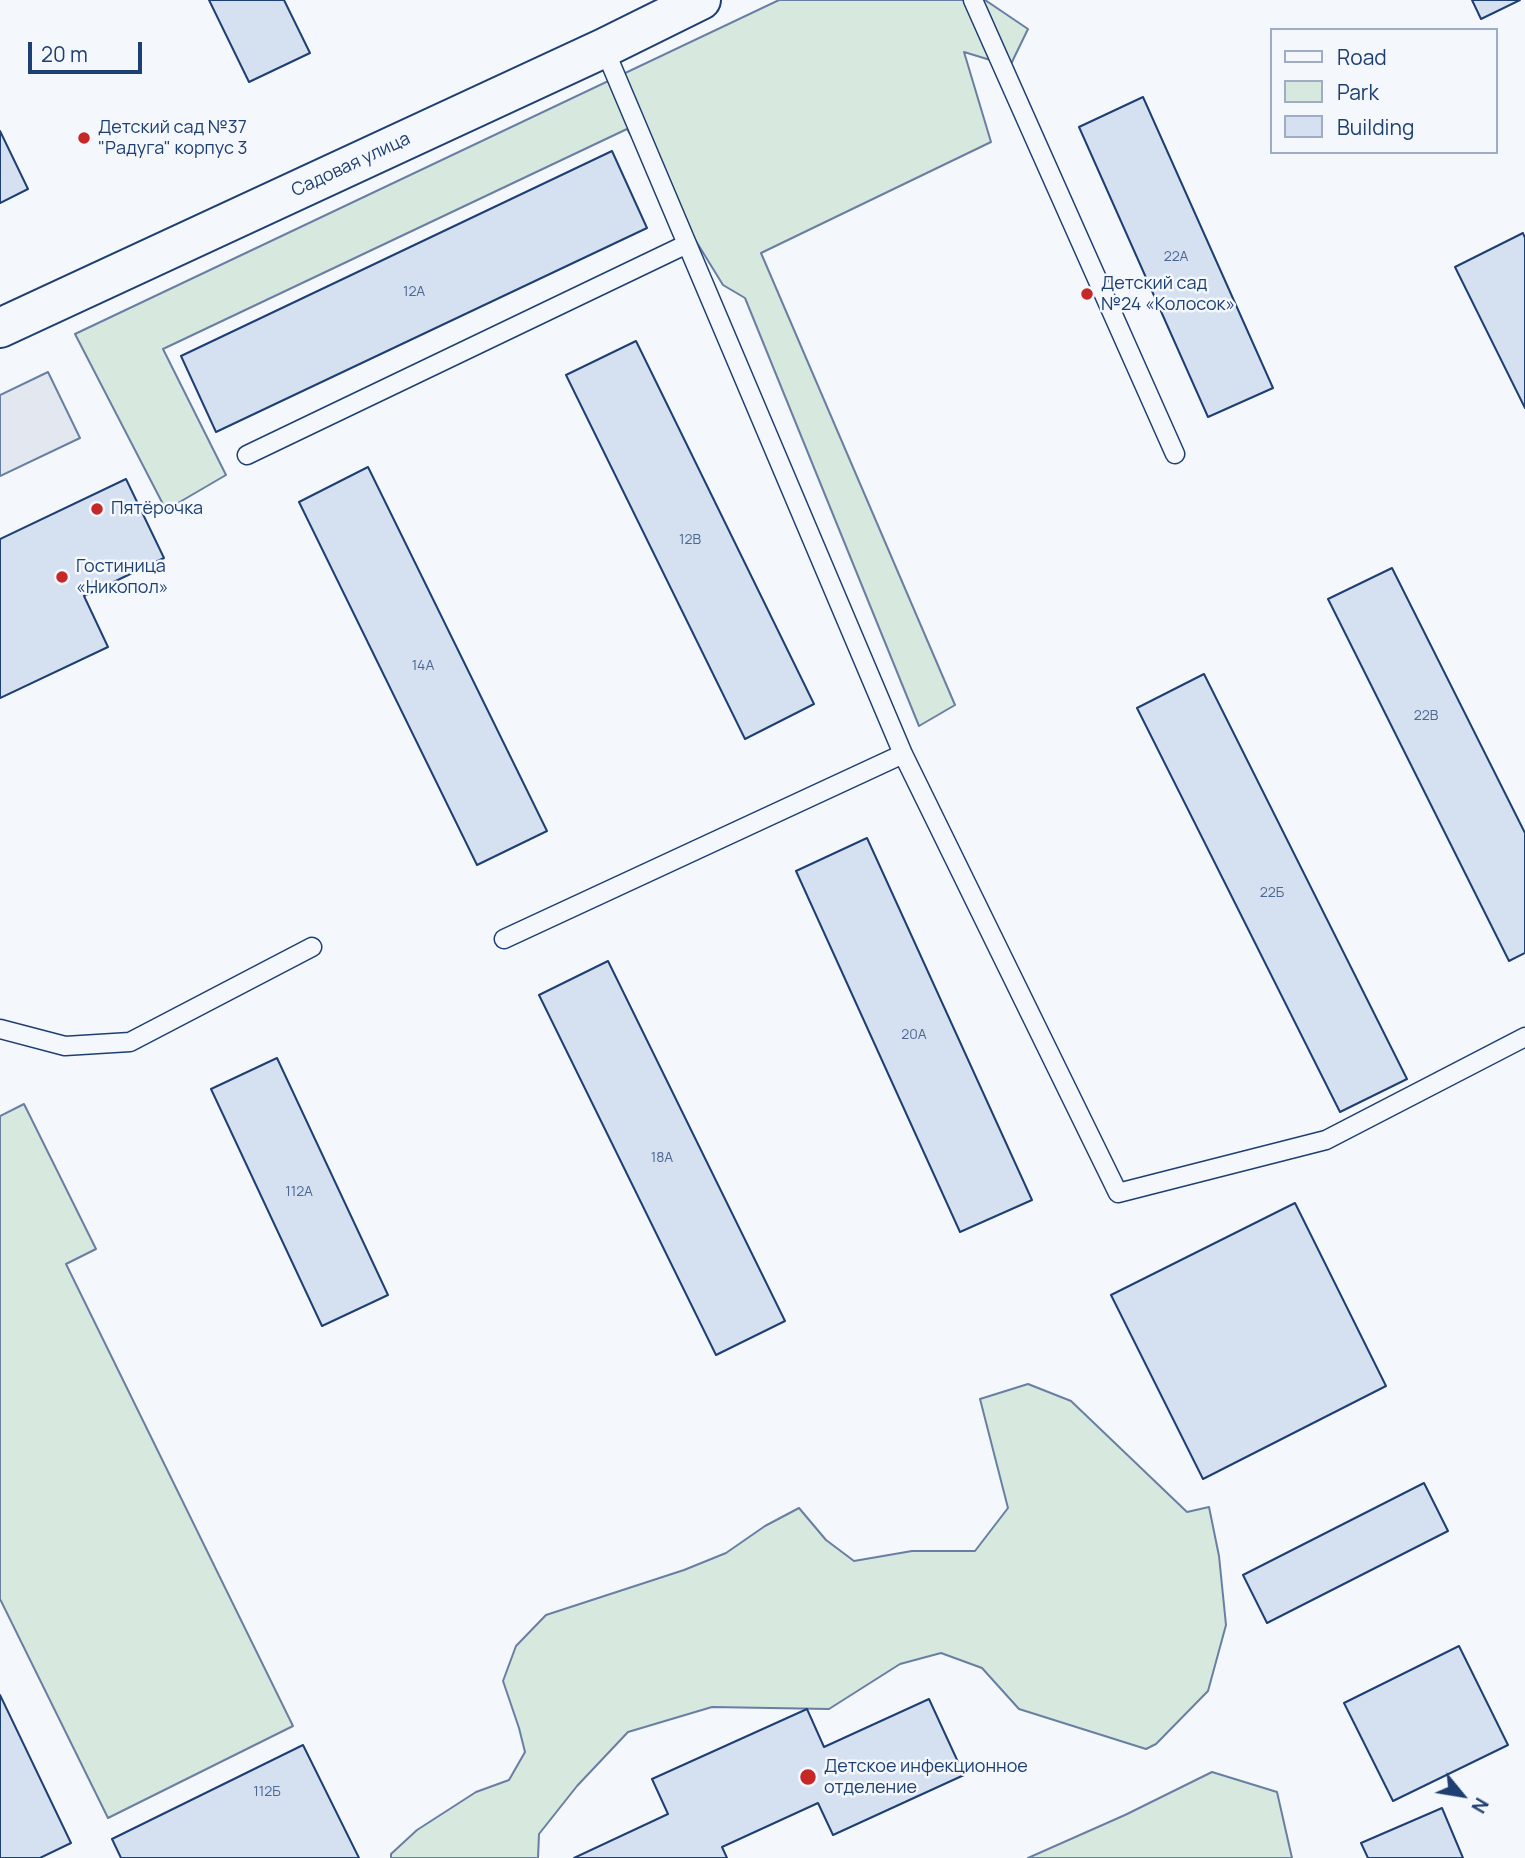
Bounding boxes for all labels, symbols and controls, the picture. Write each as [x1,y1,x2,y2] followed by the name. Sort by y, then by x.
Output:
[32,28,145,72] scale bar
[1270,28,1497,154] legend
[41,40,88,68] text: 20 m
[1337,43,1387,71] text: Road
[1337,78,1379,106] text: Park
[1337,113,1414,141] text: Building
[98,117,247,160] place label: Детский сад №37 "Радуга" корпус 3
[288,128,414,202] street label: Садовая улица
[76,130,92,146] marker: Детский сад №37 "Радуга" корпус 3
[1164,249,1188,265] house number: 22А
[1101,273,1235,316] place label: Детский сад №24 «Колосок»
[403,284,425,300] house number: 12А
[1079,286,1095,302] marker: Детский сад №24 «Колосок»
[111,498,203,520] place label: Пятёрочка
[89,501,105,517] marker: Пятёрочка
[679,532,701,548] house number: 12В
[76,556,168,598] place label: Гостиница «Никопол»
[54,569,70,585] marker: Гостиница «Никопол»
[412,658,434,674] house number: 14А
[1414,708,1438,724] house number: 22В
[1260,885,1284,901] house number: 22Б
[901,1027,927,1043] house number: 20А
[651,1150,673,1166] house number: 18А
[285,1184,313,1200] house number: 112А
[824,1756,1028,1798] place label: Детское инфекционное отделение
[1427,1760,1497,1830] north arrow
[798,1767,818,1787] marker: Детское инфекционное отделение
[253,1784,281,1800] house number: 112Б
[1466,1793,1495,1818] text: N

